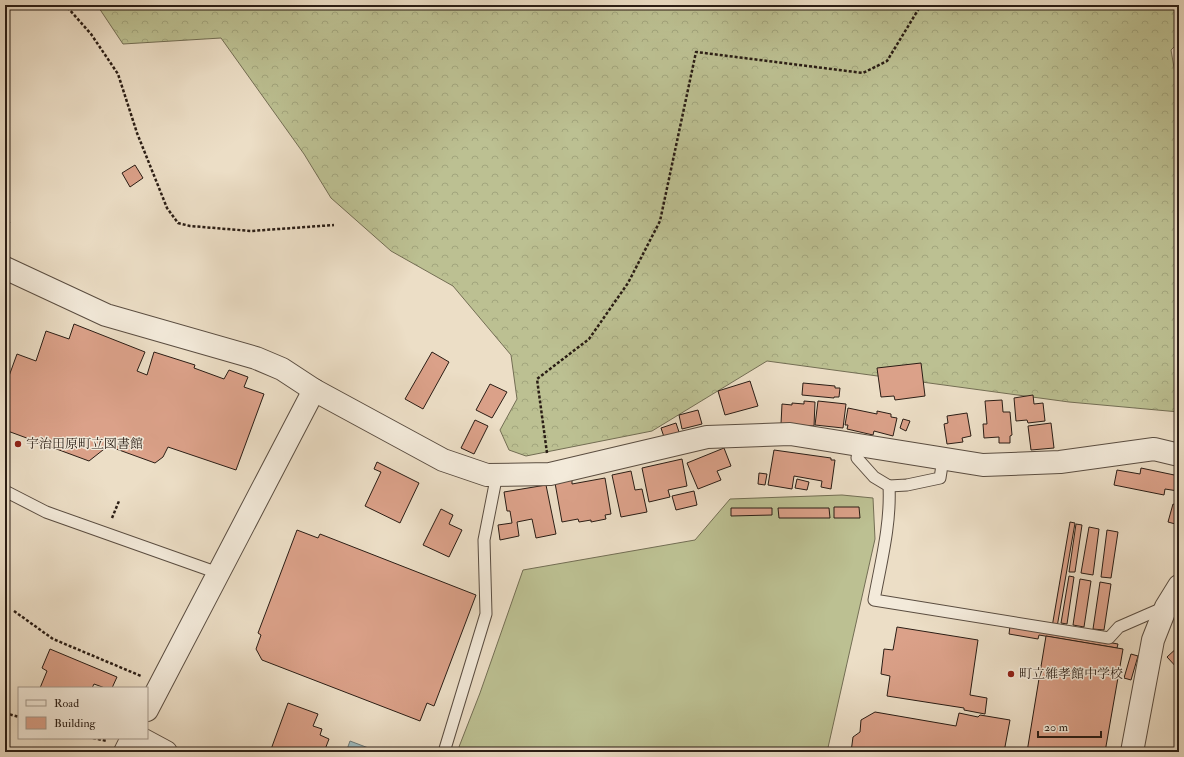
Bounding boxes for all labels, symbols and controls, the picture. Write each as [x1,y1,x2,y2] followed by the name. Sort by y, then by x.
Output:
[26,436,143,452] place label: 宇治田原町立図書館
[13,439,23,449] marker: 宇治田原町立図書館
[1019,666,1123,682] place label: 町立維孝館中学校
[1006,669,1016,679] marker: 町立維孝館中学校
[18,687,148,739] legend
[54,696,79,711] text: Road
[1038,713,1101,739] scale bar
[54,716,97,731] text: Building
[1044,720,1069,735] text: 20 m

